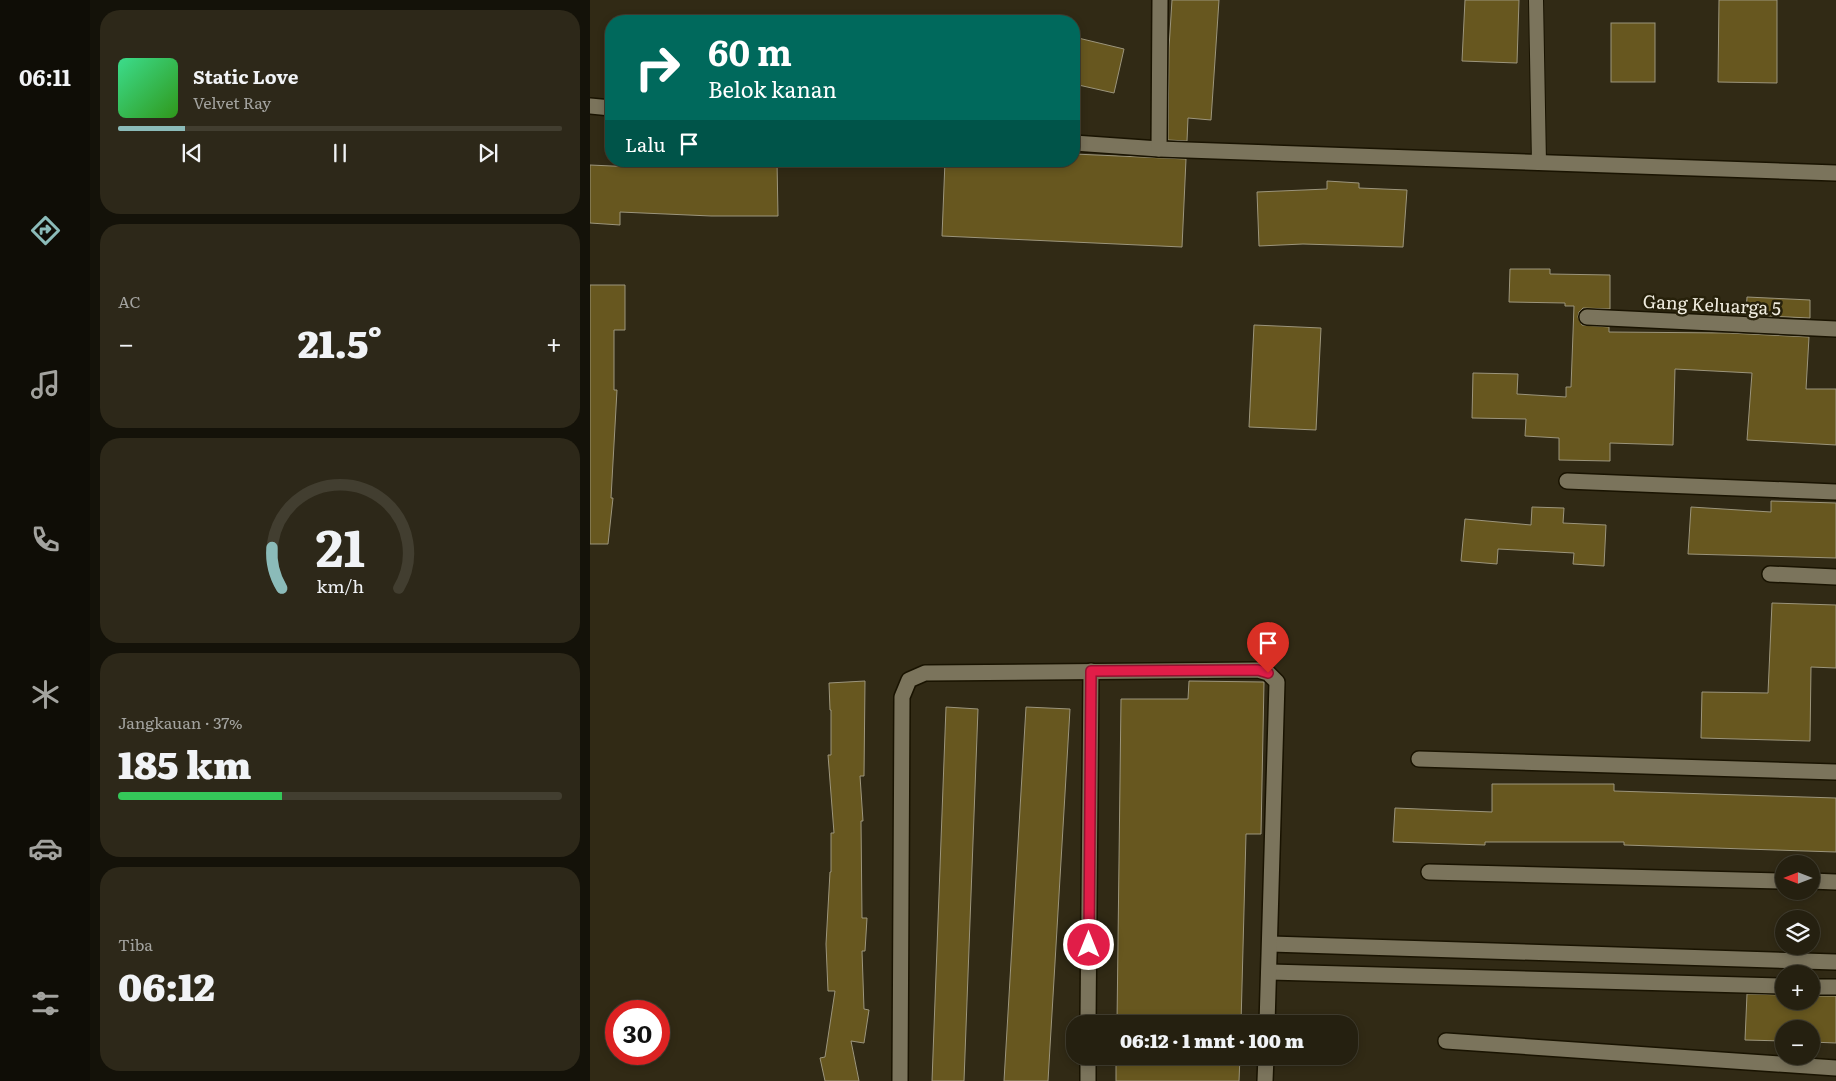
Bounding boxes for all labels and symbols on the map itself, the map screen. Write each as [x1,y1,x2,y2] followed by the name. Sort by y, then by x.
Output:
[1642,287,1782,321] street label: Gang Keluarga 5
[1247,622,1289,673] pin
[1775,855,1820,900] north arrow
[1062,918,1114,970] position arrow
[605,1000,670,1065] speed limit sign: 30

